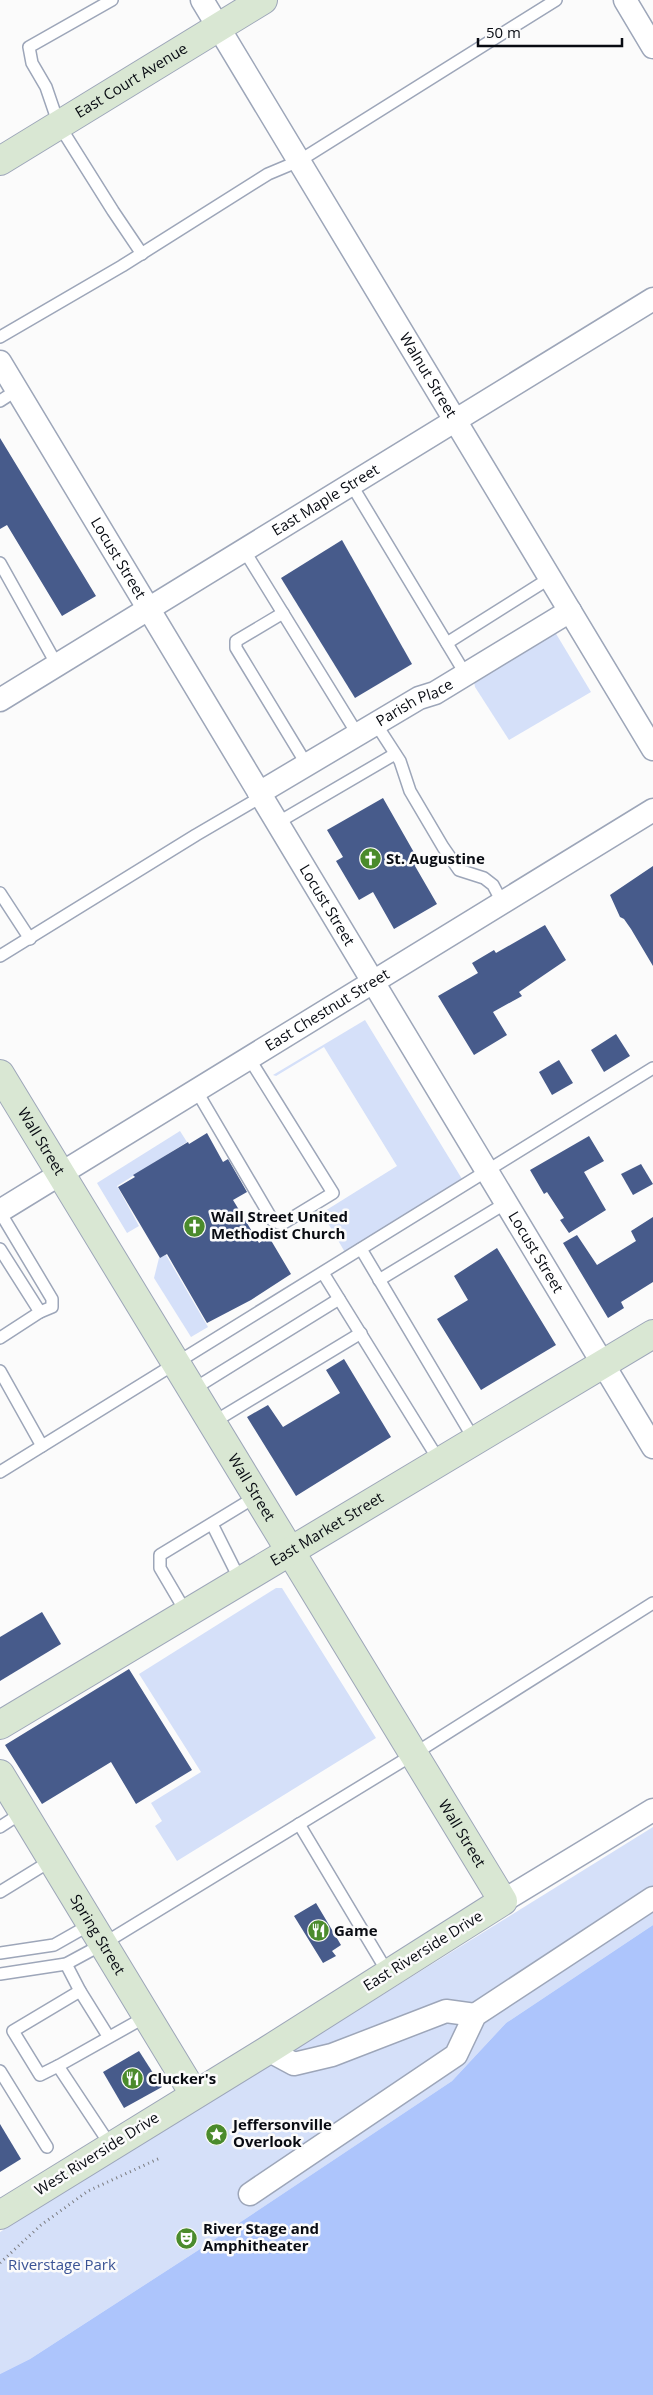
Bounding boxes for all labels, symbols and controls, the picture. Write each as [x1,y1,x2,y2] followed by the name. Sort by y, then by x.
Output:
[478,15,622,47] scale bar
[486,22,521,42] text: 50 m
[71,38,191,122] street label: East Court Avenue
[396,329,462,421] street label: Walnut Street
[268,459,382,540] street label: East Maple Street
[87,513,151,602] street label: Locust Street
[372,674,456,730] street label: Parish Place
[358,847,382,871] church icon: St. Augustine
[386,848,485,868] place label: St. Augustine
[296,860,360,949] street label: Locust Street
[261,963,393,1055] street label: East Chestnut Street
[14,1103,70,1178] street label: Wall Street
[211,1206,348,1243] place label: Wall Street United Methodist Church
[504,1207,569,1296] street label: Locust Street
[183,1214,207,1238] church icon: Wall Street United Methodist Church
[224,1449,281,1525] street label: Wall Street
[266,1487,387,1570] street label: East Market Street
[435,1795,491,1871] street label: Wall Street
[66,1890,130,1978] street label: Spring Street
[359,1905,486,1995] street label: East Riverside Drive
[306,1919,330,1943] restaurant icon: Game
[334,1920,378,1940] place label: Game
[120,2067,144,2091] restaurant icon: Clucker's
[148,2068,216,2088] place label: Clucker's
[31,2107,162,2199] street label: West Riverside Drive
[231,2114,332,2151] place label: Jeffersonville Overlook
[205,2122,229,2146] place icon: Jeffersonville Overlook
[203,2218,319,2255] place label: River Stage and Amphitheater
[175,2226,199,2250] theatre icon: River Stage and Amphitheater
[8,2254,116,2274] park label: Riverstage Park

